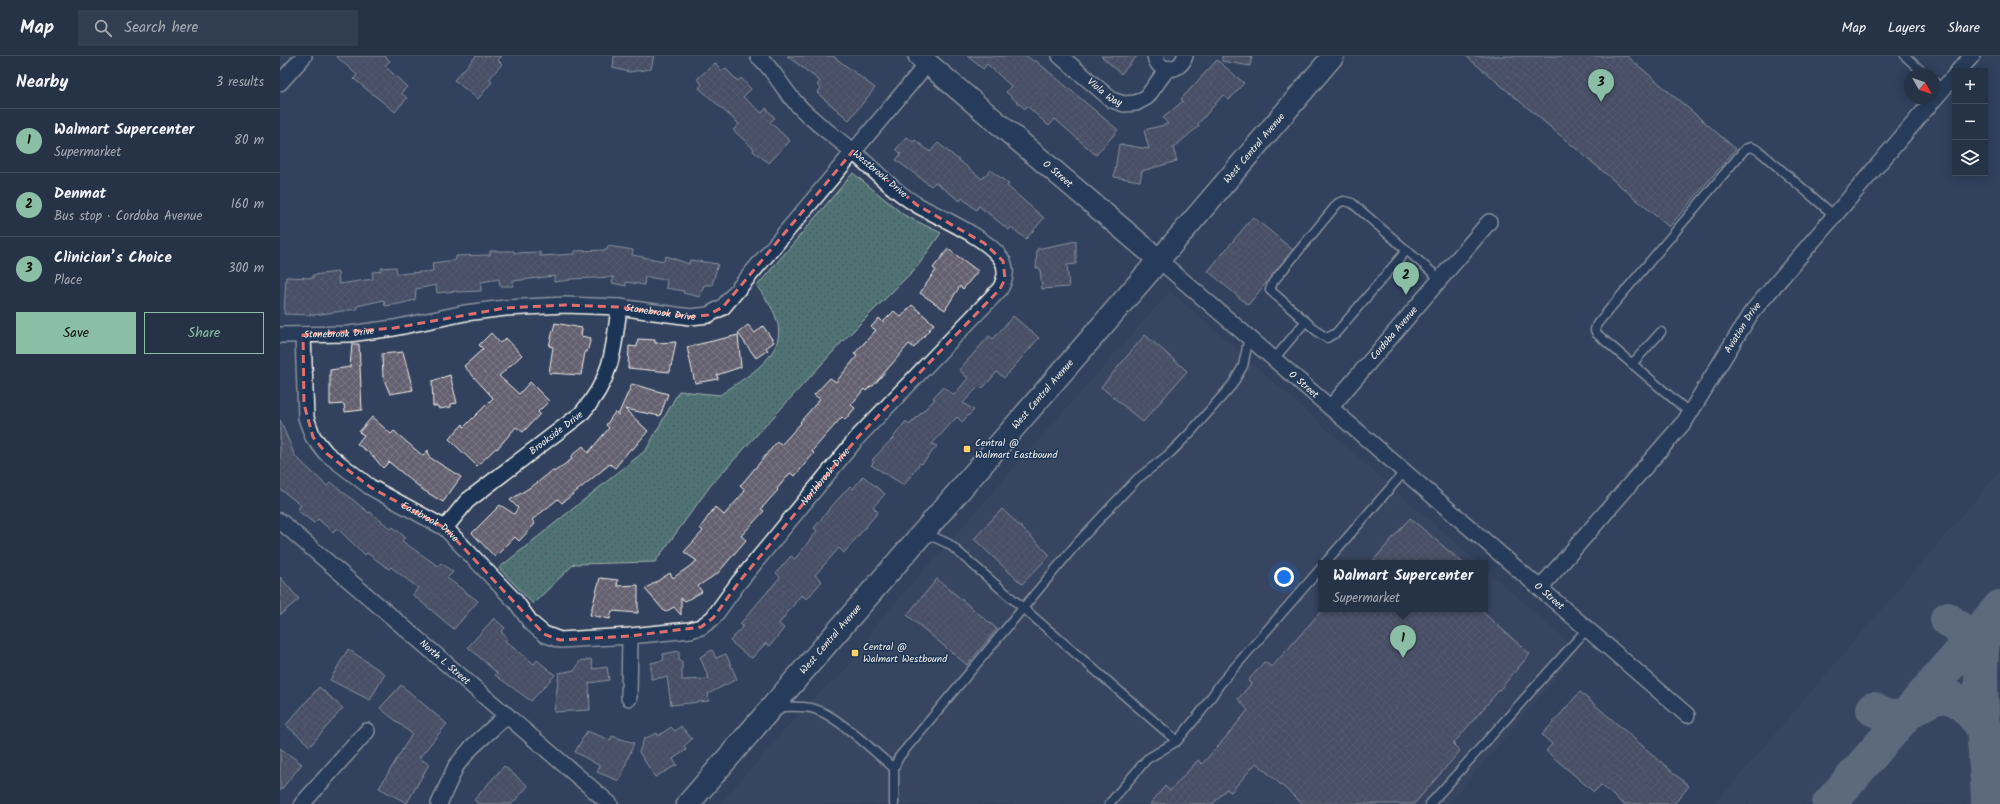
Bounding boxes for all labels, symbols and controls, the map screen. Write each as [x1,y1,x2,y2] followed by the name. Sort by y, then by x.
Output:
[78,10,358,46] search box
[20,13,54,43] text: Map
[124,16,198,40] text: Search here
[92,17,114,39] icon: search
[1842,17,1866,39] text: Map
[1888,17,1926,39] text: Layers
[1948,17,1980,39] text: Share
[1904,68,1940,104] north arrow
[1952,68,1988,176] map controls
[1952,68,1988,104] button: +
[16,69,68,96] text: Nearby
[1588,69,1614,102] pin: 3
[216,72,264,93] text: 3 results
[1084,74,1124,111] street label: Viola Way
[1952,104,1988,140] button: −
[1220,109,1289,187] street label: West Central Avenue
[54,118,194,142] text: Walmart Supercenter
[27,130,31,151] text: 1
[234,130,264,151] text: 80 m
[1952,140,1988,176] button: layers
[54,142,121,163] text: Supermarket
[849,146,911,202] street label: Westbrook Drive
[1039,156,1076,192] street label: O Street
[54,182,106,206] text: Denmat
[25,194,33,215] text: 2
[231,194,264,215] text: 160 m
[54,206,202,227] text: Bus stop · Cordoba Avenue
[54,246,172,270] text: Clinician’s Choice
[25,258,33,279] text: 3
[228,258,264,279] text: 300 m
[1393,262,1419,295] pin: 2
[54,270,82,291] text: Place
[1720,298,1766,356] street label: Aviation Drive
[624,300,697,325] street label: Stonebrook Drive
[1366,302,1422,364] street label: Cordoba Avenue
[16,312,136,354] button: Save
[144,312,264,354] button: Share
[303,323,376,343] street label: Stonebrook Drive
[1008,355,1078,433] street label: West Central Avenue
[1285,367,1322,402] street label: O Street
[526,407,587,459] street label: Brookside Drive
[975,435,1058,463] place label: Central @ Walmart Eastbound
[797,444,855,509] street label: Northbrook Drive
[962,444,972,454] marker: Central @ Walmart Eastbound
[398,497,463,546] street label: Eastbrook Drive
[1318,560,1488,612] popup
[1333,564,1473,588] text: Walmart Supercenter
[1274,567,1294,587] your location
[1530,579,1568,614] street label: O Street
[1333,588,1400,609] text: Supermarket
[796,600,866,678] street label: West Central Avenue
[1390,625,1416,658] pin: 1
[416,636,474,689] street label: North L Street
[863,639,948,667] place label: Central @ Walmart Westbound
[850,648,860,658] marker: Central @ Walmart Westbound

